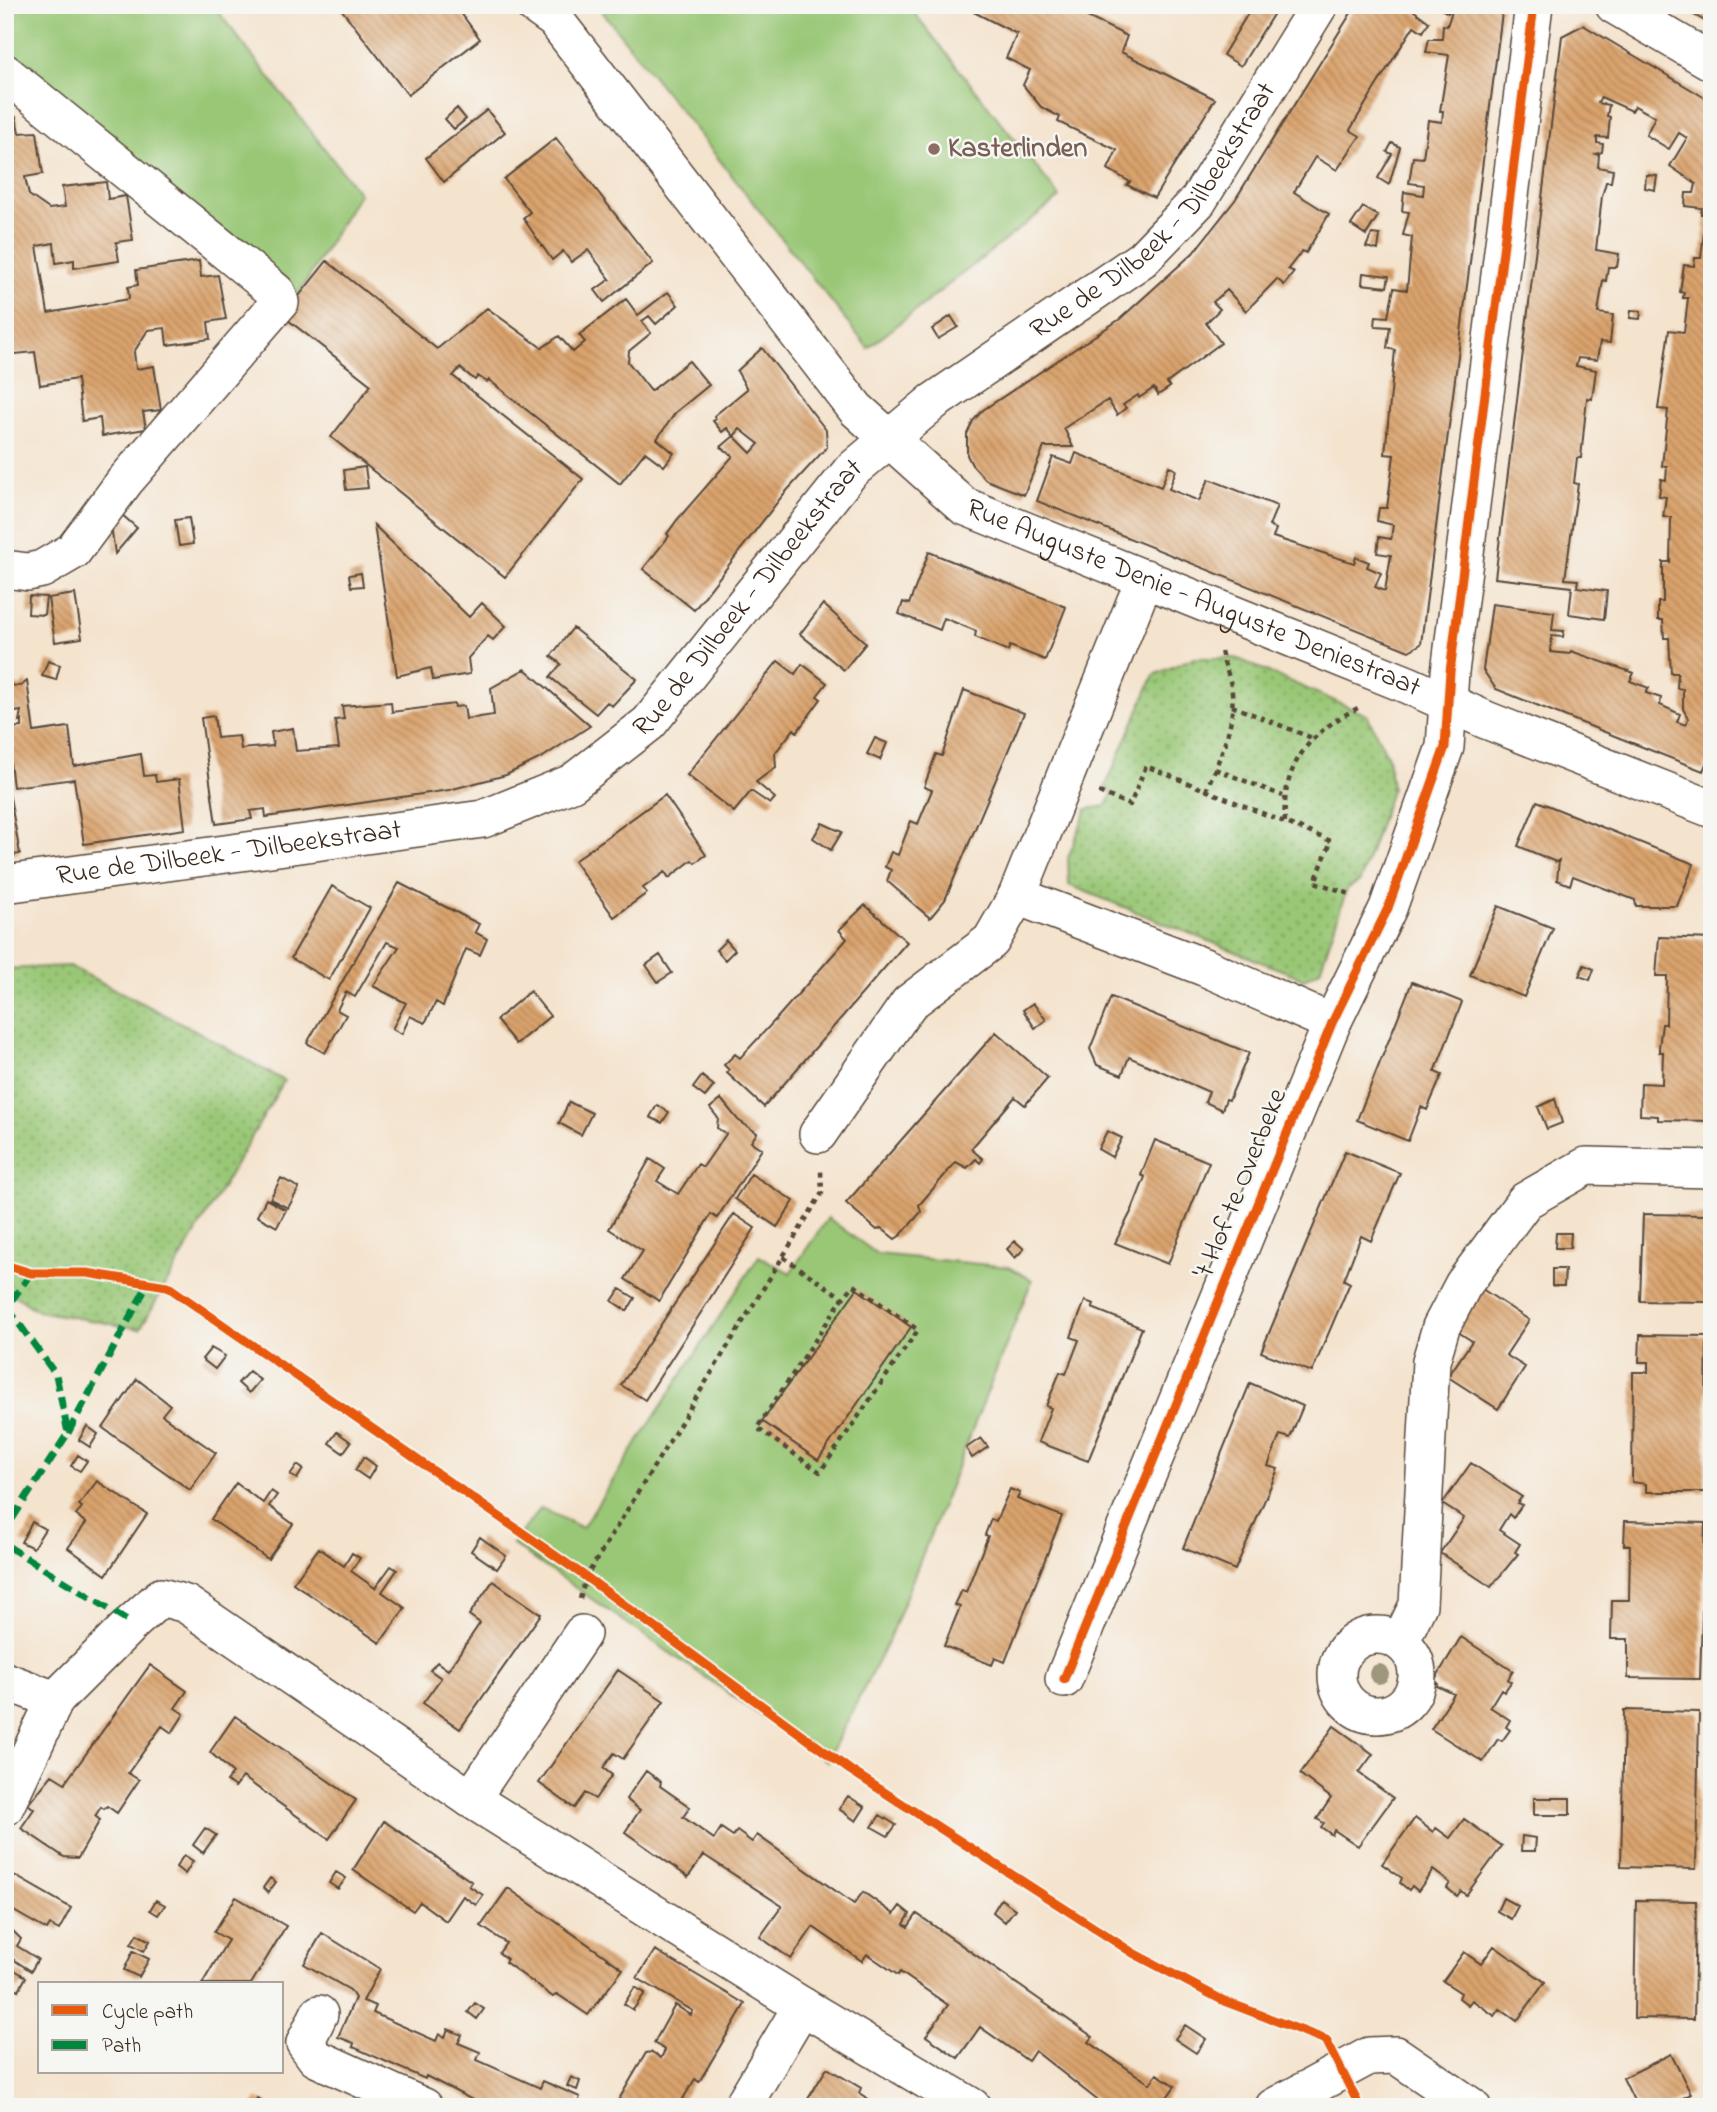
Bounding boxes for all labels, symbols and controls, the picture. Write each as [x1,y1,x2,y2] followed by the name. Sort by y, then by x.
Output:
[1022,75,1287,350] street label: Rue de Dilbeek - Dilbeekstraat
[948,129,1087,170] place label: Kasterlinden
[926,141,942,157] marker: Kasterlinden
[625,449,872,748] street label: Rue de Dilbeek - Dilbeekstraat
[960,488,1427,709] street label: Rue Auguste Denie - Auguste Deniestraat
[54,810,404,897] street label: Rue de Dilbeek - Dilbeekstraat
[1185,1082,1299,1286] street label: 't Hof te Overbeke
[38,1982,284,2074] legend
[102,1998,193,2030] text: Cycle path
[102,2032,141,2062] text: Path

